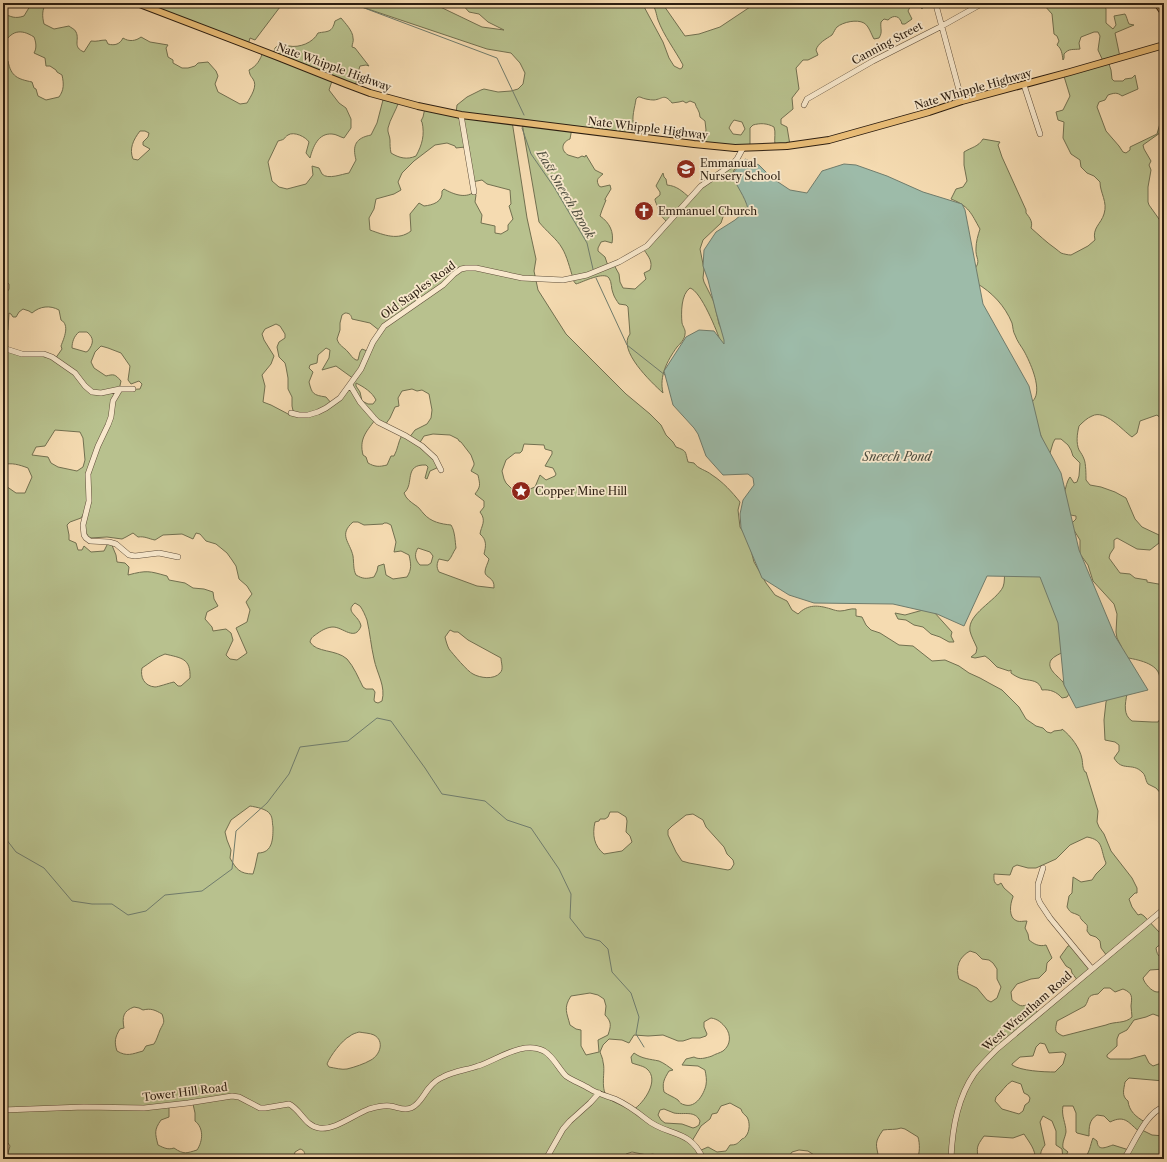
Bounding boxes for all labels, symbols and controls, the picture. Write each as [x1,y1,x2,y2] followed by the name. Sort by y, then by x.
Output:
[849,18,925,68] street label: Canning Street
[275,40,394,95] street label: Nate Whipple Highway
[913,65,1034,112] street label: Nate Whipple Highway
[587,114,710,142] street label: Nate Whipple Highway
[533,146,599,242] water label: East Sneech Brook
[700,156,781,183] place label: Emmanual Nursery School
[675,158,697,180] school or university icon: Emmanual Nursery School
[633,200,655,222] church icon: Emmanuel Church
[658,204,757,218] place label: Emmanuel Church
[378,258,459,322] street label: Old Staples Road
[862,449,933,464] water label: Sneech Pond
[510,480,532,502] place icon: Copper Mine Hill
[535,484,628,498] place label: Copper Mine Hill
[979,968,1075,1054] street label: West Wrentham Road
[142,1080,229,1104] street label: Tower Hill Road

